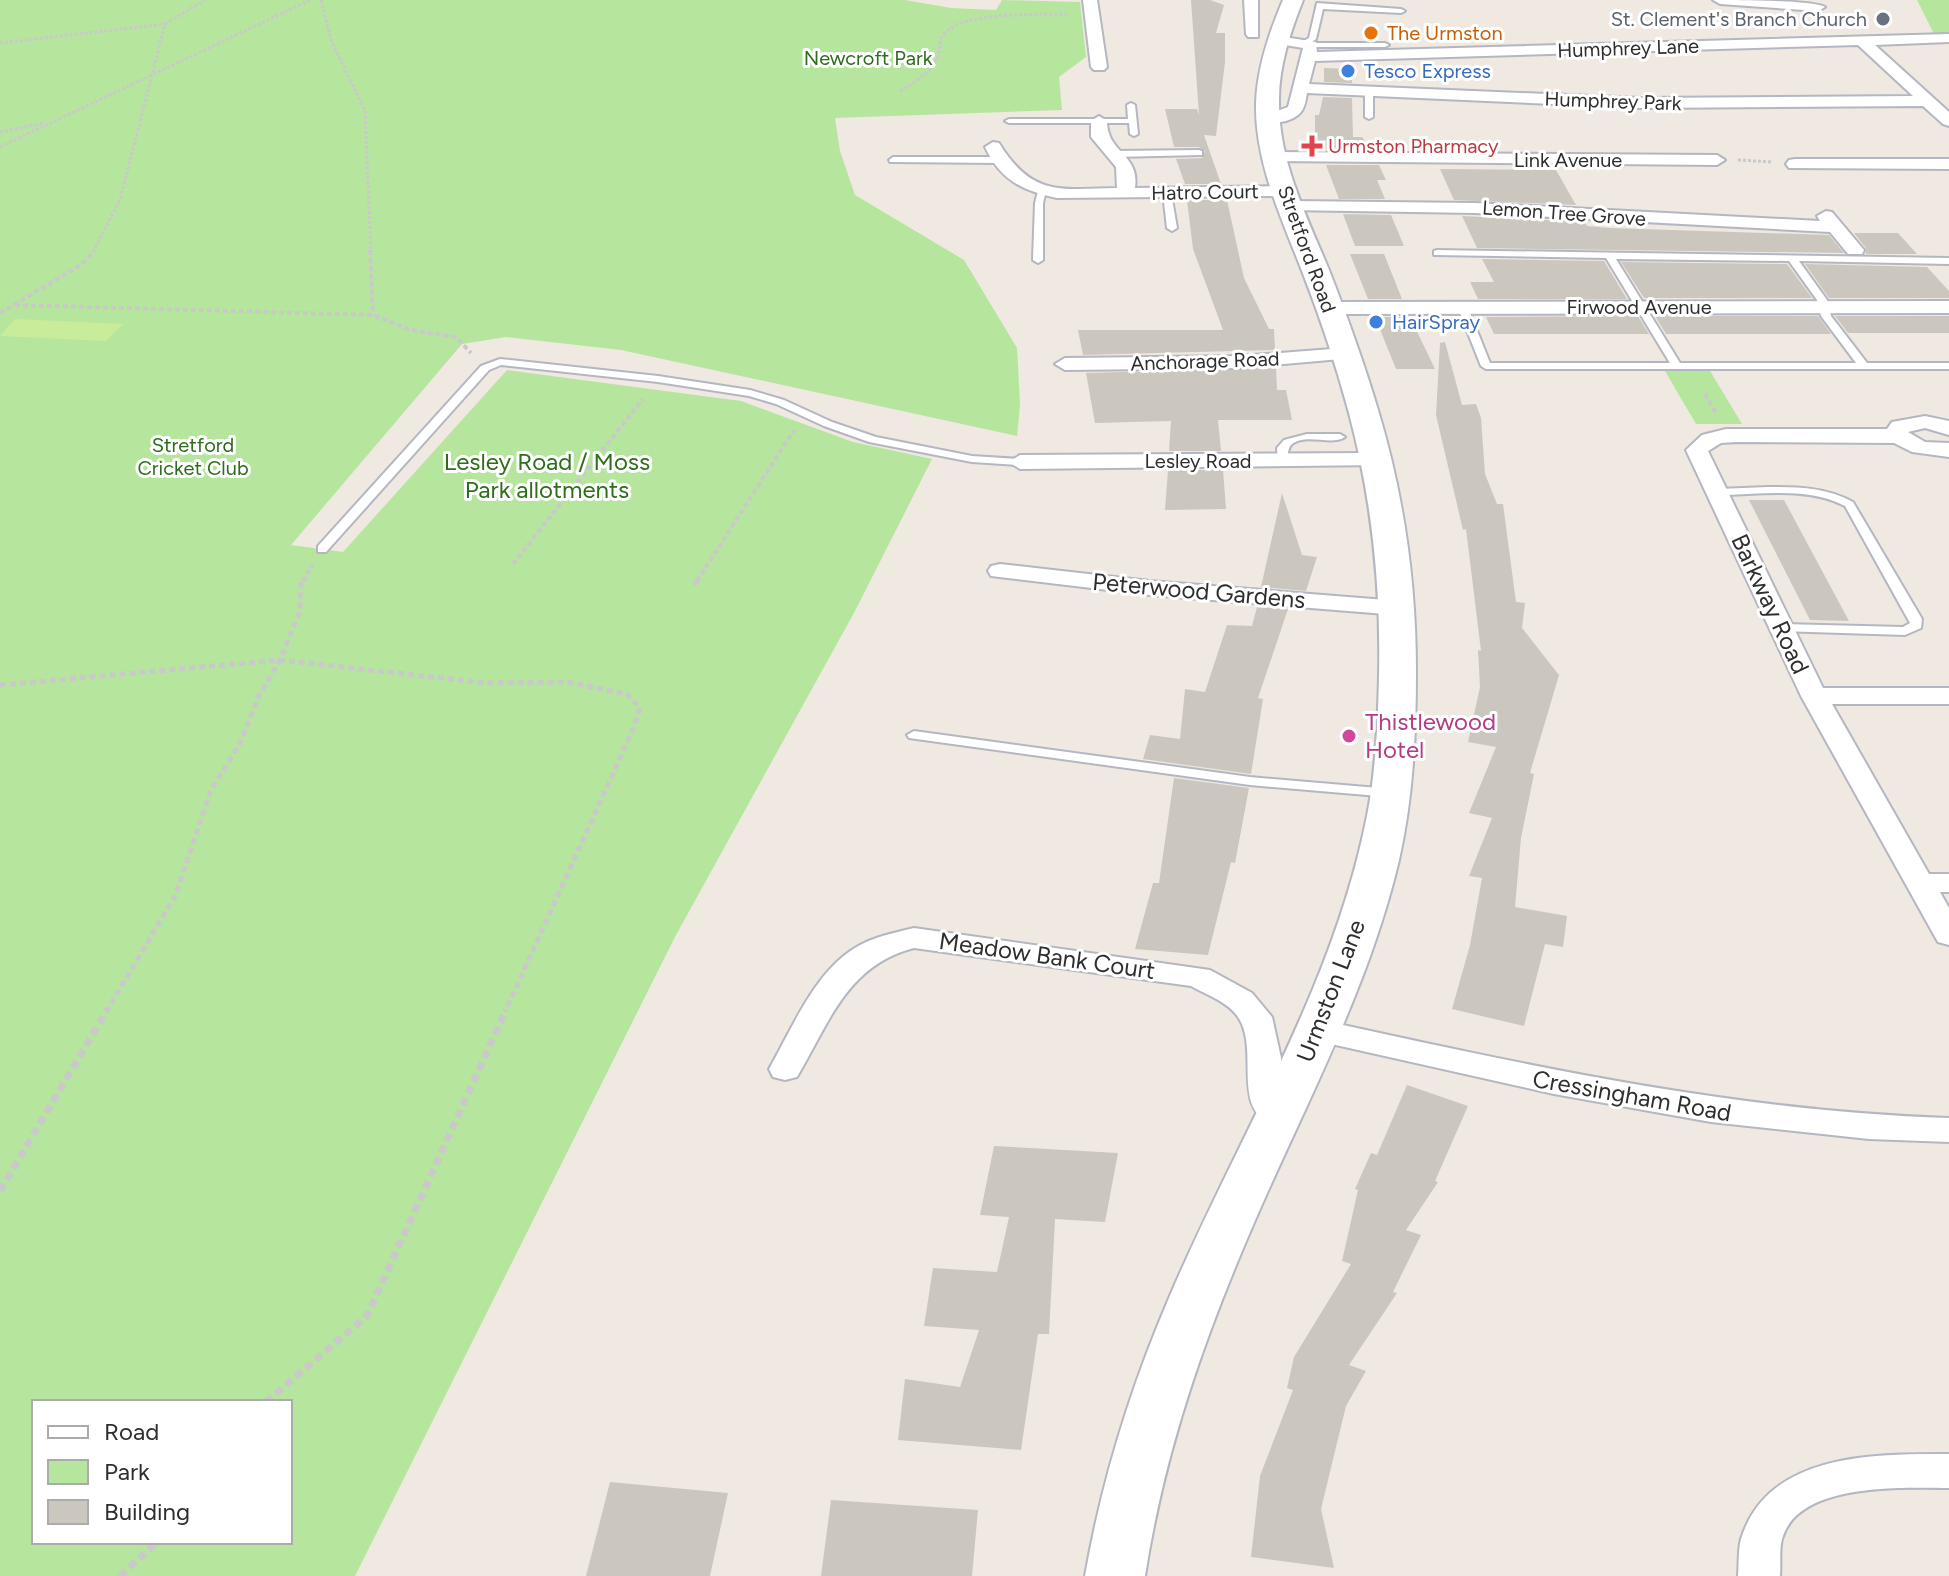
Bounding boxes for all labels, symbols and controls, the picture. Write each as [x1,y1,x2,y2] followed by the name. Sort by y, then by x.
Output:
[1611,7,1867,31] place label: St. Clement's Branch Church
[1874,10,1892,28] marker: St. Clement's Branch Church
[1387,21,1503,45] place label: The Urmston
[1362,24,1380,42] marker: The Urmston
[1557,34,1699,62] street label: Humphrey Lane
[804,46,933,70] park label: Newcroft Park
[1364,59,1491,83] place label: Tesco Express
[1339,62,1357,80] marker: Tesco Express
[1544,87,1682,115] street label: Humphrey Park
[1328,134,1499,158] place label: Urmston Pharmacy
[1303,137,1321,155] marker: Urmston Pharmacy
[1514,148,1622,172] street label: Link Avenue
[1151,179,1259,205] street label: Hatro Court
[1273,182,1341,316] street label: Stretford Road
[1481,195,1647,231] street label: Lemon Tree Grove
[1566,295,1712,319] street label: Firwood Avenue
[1392,310,1481,334] place label: HairSpray
[1367,313,1385,331] marker: HairSpray
[1130,346,1280,376] street label: Anchorage Road
[137,433,249,480] park label: Stretford Cricket Club
[444,447,650,504] park label: Lesley Road / Moss Park allotments
[1144,449,1252,473] street label: Lesley Road
[1725,529,1816,678] street label: Barkway Road
[1091,567,1307,614] street label: Peterwood Gardens
[1365,707,1496,764] place label: Thistlewood Hotel
[1340,727,1358,745] marker: Thistlewood Hotel
[1290,916,1371,1066] street label: Urmston Lane
[937,926,1157,985] street label: Meadow Bank Court
[1531,1064,1734,1127] street label: Cressingham Road
[32,1400,292,1544] legend
[104,1417,159,1446] text: Road
[104,1457,150,1486] text: Park
[104,1497,190,1526] text: Building

